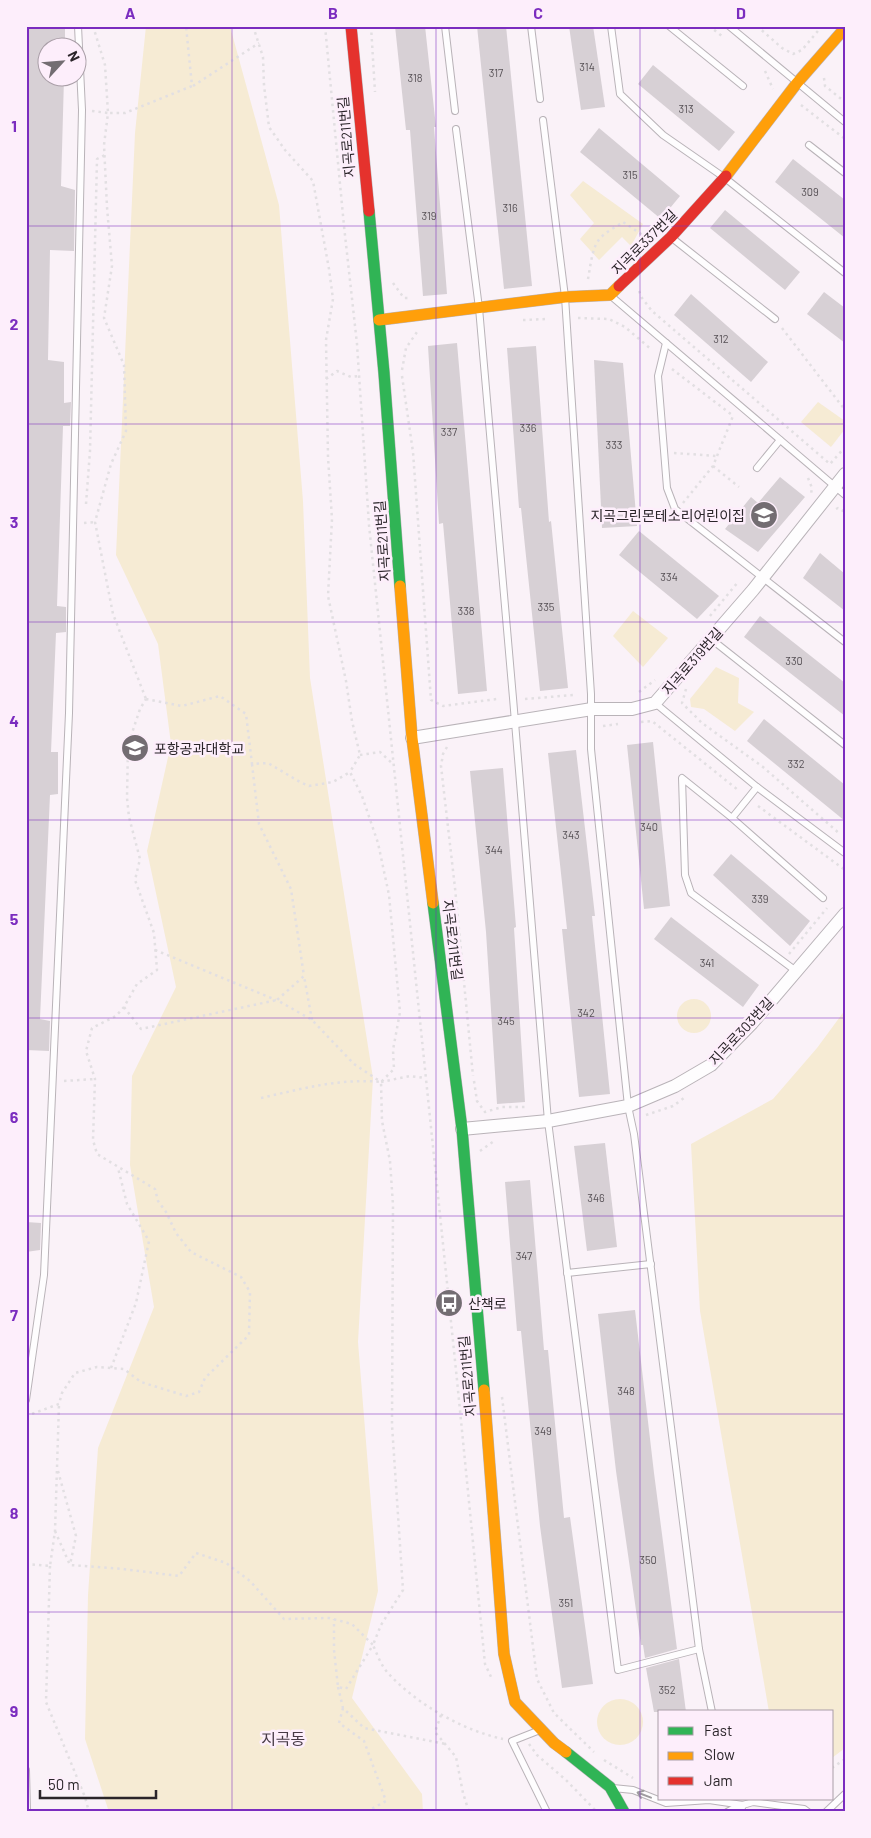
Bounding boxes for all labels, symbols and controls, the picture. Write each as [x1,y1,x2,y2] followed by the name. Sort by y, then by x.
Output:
[125,3,136,22] text: A
[328,3,338,22] text: B
[533,3,543,22] text: C
[736,3,746,22] text: D
[38,38,88,88] north arrow
[64,48,84,64] text: N
[579,60,595,73] house number: 314
[489,66,503,79] house number: 317
[407,71,423,84] house number: 318
[334,96,358,178] street label: 지곡로211번길
[678,102,694,115] house number: 313
[11,116,17,135] text: 1
[622,168,638,181] house number: 315
[801,185,819,198] house number: 309
[502,201,518,214] house number: 316
[608,206,680,278] street label: 지곡로337번길
[421,209,437,222] house number: 319
[10,314,19,333] text: 2
[713,332,729,345] house number: 312
[520,421,537,434] house number: 336
[441,425,457,438] house number: 337
[606,438,623,451] house number: 333
[371,500,393,582] street label: 지곡로211번길
[749,500,779,530] school or university icon: 지곡그린몬테소리어린이집
[590,507,745,524] place label: 지곡그린몬테소리어린이집
[10,512,18,531] text: 3
[660,570,678,583] house number: 334
[538,600,555,613] house number: 335
[457,604,475,617] house number: 338
[658,624,726,698] street label: 지곡로319번길
[785,654,803,667] house number: 330
[9,711,19,730] text: 4
[120,733,150,763] school or university icon: 포항공과대학교
[154,740,244,757] place label: 포항공과대학교
[787,757,805,770] house number: 332
[640,820,658,833] house number: 340
[562,828,580,841] house number: 343
[485,843,503,856] house number: 344
[751,892,769,905] house number: 339
[440,898,466,982] street label: 지곡로211번길
[10,909,19,928] text: 5
[700,956,714,969] house number: 341
[705,993,777,1069] street label: 지곡로303번길
[577,1006,595,1019] house number: 342
[497,1014,515,1027] house number: 345
[10,1107,19,1126] text: 6
[587,1191,605,1204] house number: 346
[516,1249,532,1262] house number: 347
[434,1288,464,1318] bus stop icon: 산책로
[468,1295,507,1312] place label: 산책로
[10,1305,18,1324] text: 7
[455,1335,479,1417] street label: 지곡로211번길
[617,1384,635,1397] house number: 348
[534,1424,552,1437] house number: 349
[10,1503,19,1522] text: 8
[639,1553,657,1566] house number: 350
[559,1596,573,1609] house number: 351
[658,1683,676,1696] house number: 352
[10,1701,18,1720] text: 9
[658,1710,834,1800] legend
[704,1721,732,1739] text: Fast
[261,1729,305,1748] district label: 지곡동
[704,1745,735,1763] text: Slow
[40,1768,156,1800] scale bar
[704,1771,733,1789] text: Jam
[48,1775,80,1793] text: 50 m
[637,1789,652,1799] one-way arrow

